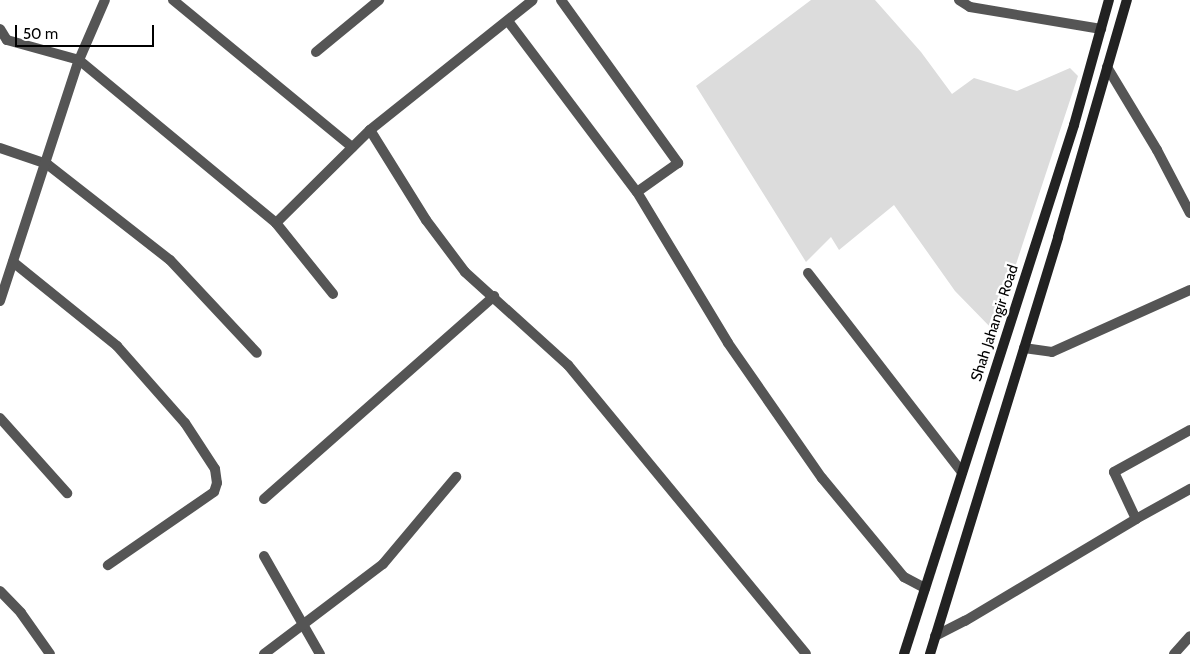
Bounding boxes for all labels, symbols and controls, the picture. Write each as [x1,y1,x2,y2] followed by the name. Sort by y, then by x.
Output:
[18,15,156,47] scale bar
[23,25,58,43] text: 50 m
[968,262,1022,384] street label: Shah Jahangir Road

